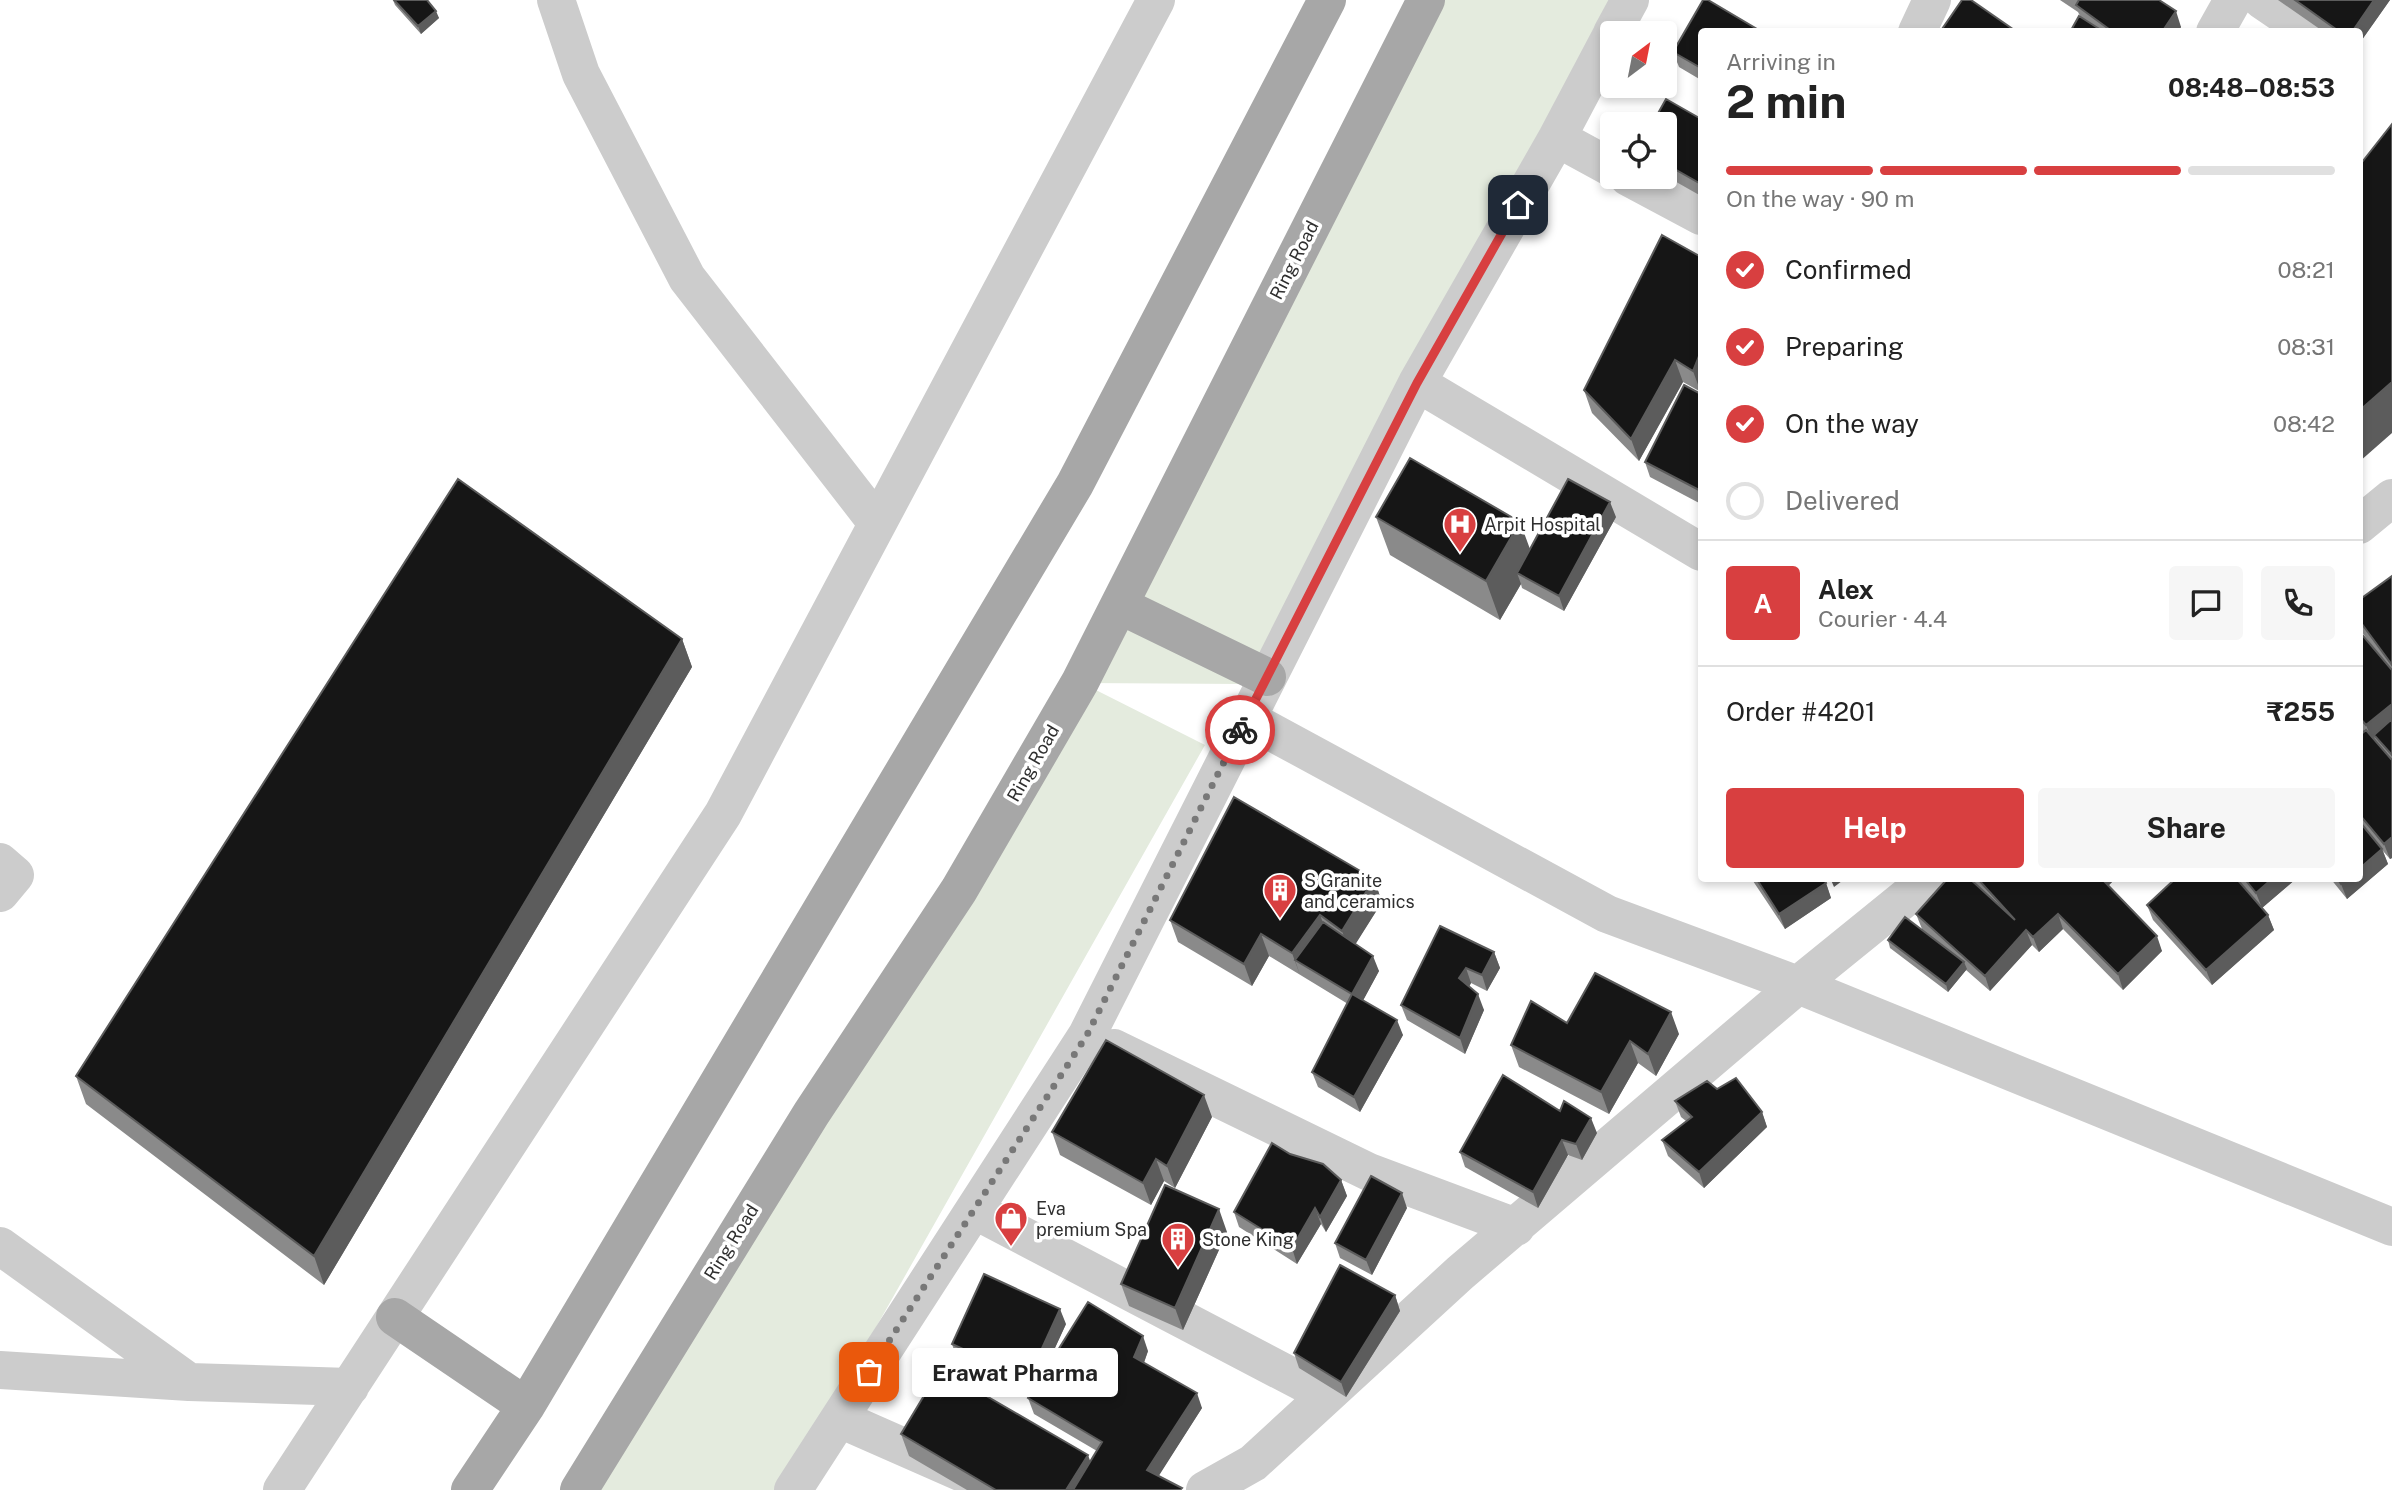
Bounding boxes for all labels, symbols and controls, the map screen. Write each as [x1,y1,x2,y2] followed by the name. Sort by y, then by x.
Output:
[1600,21,1676,98] north arrow
[1600,21,1677,189] map controls
[1726,48,1836,75] text: Arriving in
[2168,72,2335,103] text: 08:48–08:53
[1726,74,1846,128] text: 2 min
[1600,112,1677,189] button: locate
[1488,175,1548,235] pin
[1726,185,1914,212] text: On the way · 90 m
[1499,186,1537,224] icon: home
[1265,217,1323,303] street label: Ring Road
[1726,251,1764,289] icon: check
[1785,254,1912,285] text: Confirmed
[2277,256,2335,283] text: 08:21
[1726,328,1764,366] icon: check
[1785,331,1904,362] text: Preparing
[2277,333,2335,360] text: 08:31
[1726,405,1764,443] icon: check
[1785,408,1919,439] text: On the way
[2273,410,2335,437] text: 08:42
[1785,485,1900,516] text: Delivered
[1441,505,1479,554] hospital icon: Arpit Hospital
[1484,514,1601,535] place label: Arpit Hospital
[2169,566,2243,640] button: chat
[2261,566,2335,640] button: phone
[1818,574,1874,605] text: Alex
[1754,588,1772,619] text: A
[1818,605,1947,632] text: Courier · 4.4
[1205,695,1275,765] courier
[1726,696,1876,727] text: Order #4201
[2267,696,2335,727] text: ₹255
[1221,711,1259,749] icon: bike
[1003,721,1063,805] street label: Ring Road
[1726,788,2024,868] button: Help
[2038,788,2335,868] button: Share
[1304,870,1415,912] place label: S Granite and ceramics
[1261,871,1299,920] building icon: S Granite and ceramics
[1036,1198,1147,1240] place label: Eva premium Spa
[992,1199,1030,1248] shop icon: Eva premium Spa
[700,1200,762,1284] street label: Ring Road
[1159,1220,1197,1269] building icon: Stone King
[1202,1229,1294,1250] place label: Stone King
[839,1342,899,1402] pin
[911,1348,1118,1396] callout: Erawat Pharma
[850,1353,888,1391] icon: bag
[932,1359,1098,1386] text: Erawat Pharma

